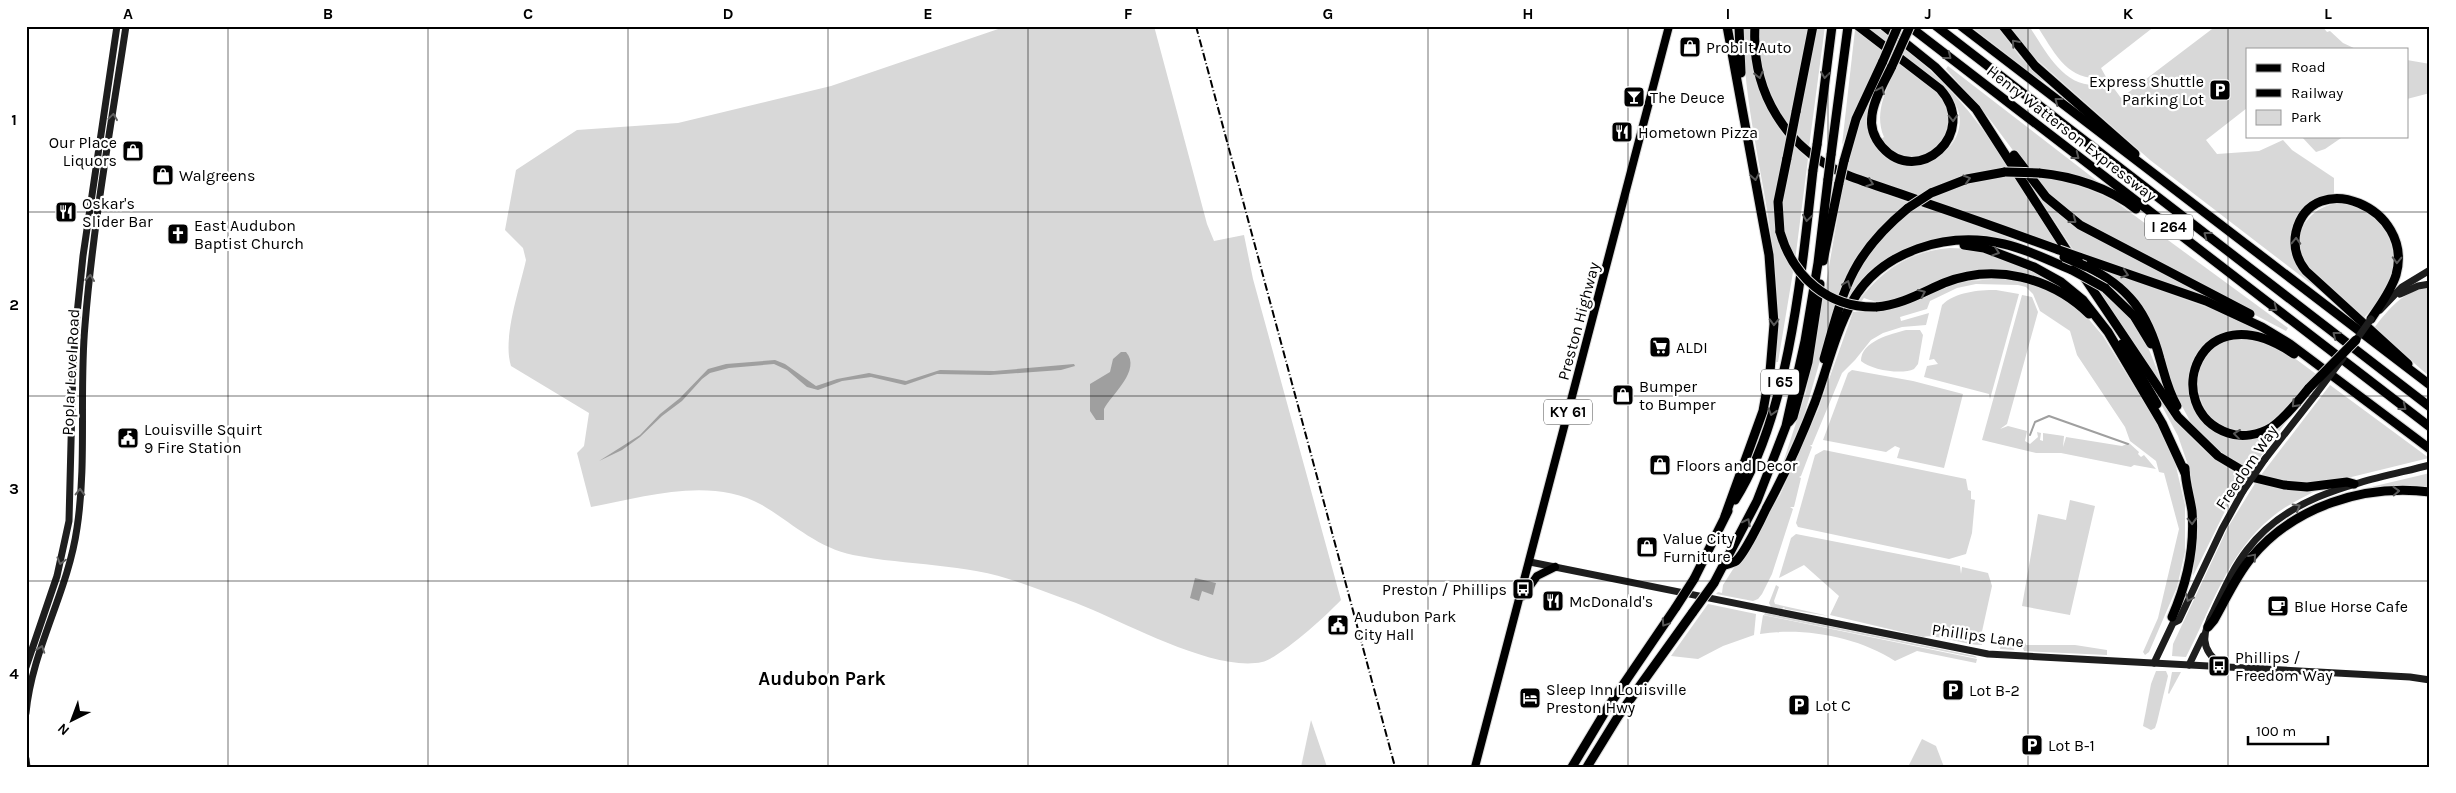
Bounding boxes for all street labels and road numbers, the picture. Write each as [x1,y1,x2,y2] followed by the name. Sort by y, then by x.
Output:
[1983,61,2161,206] street label: Henry Watterson Expressway
[2145,214,2193,240] road number: I 264
[1554,259,1604,382] street label: Preston Highway
[58,308,83,436] street label: Poplar Level Road
[1761,370,1799,394] road number: I 65
[1544,400,1592,424] road number: KY 61
[2211,421,2282,513] street label: Freedom Way
[1931,620,2025,651] street label: Phillips Lane

